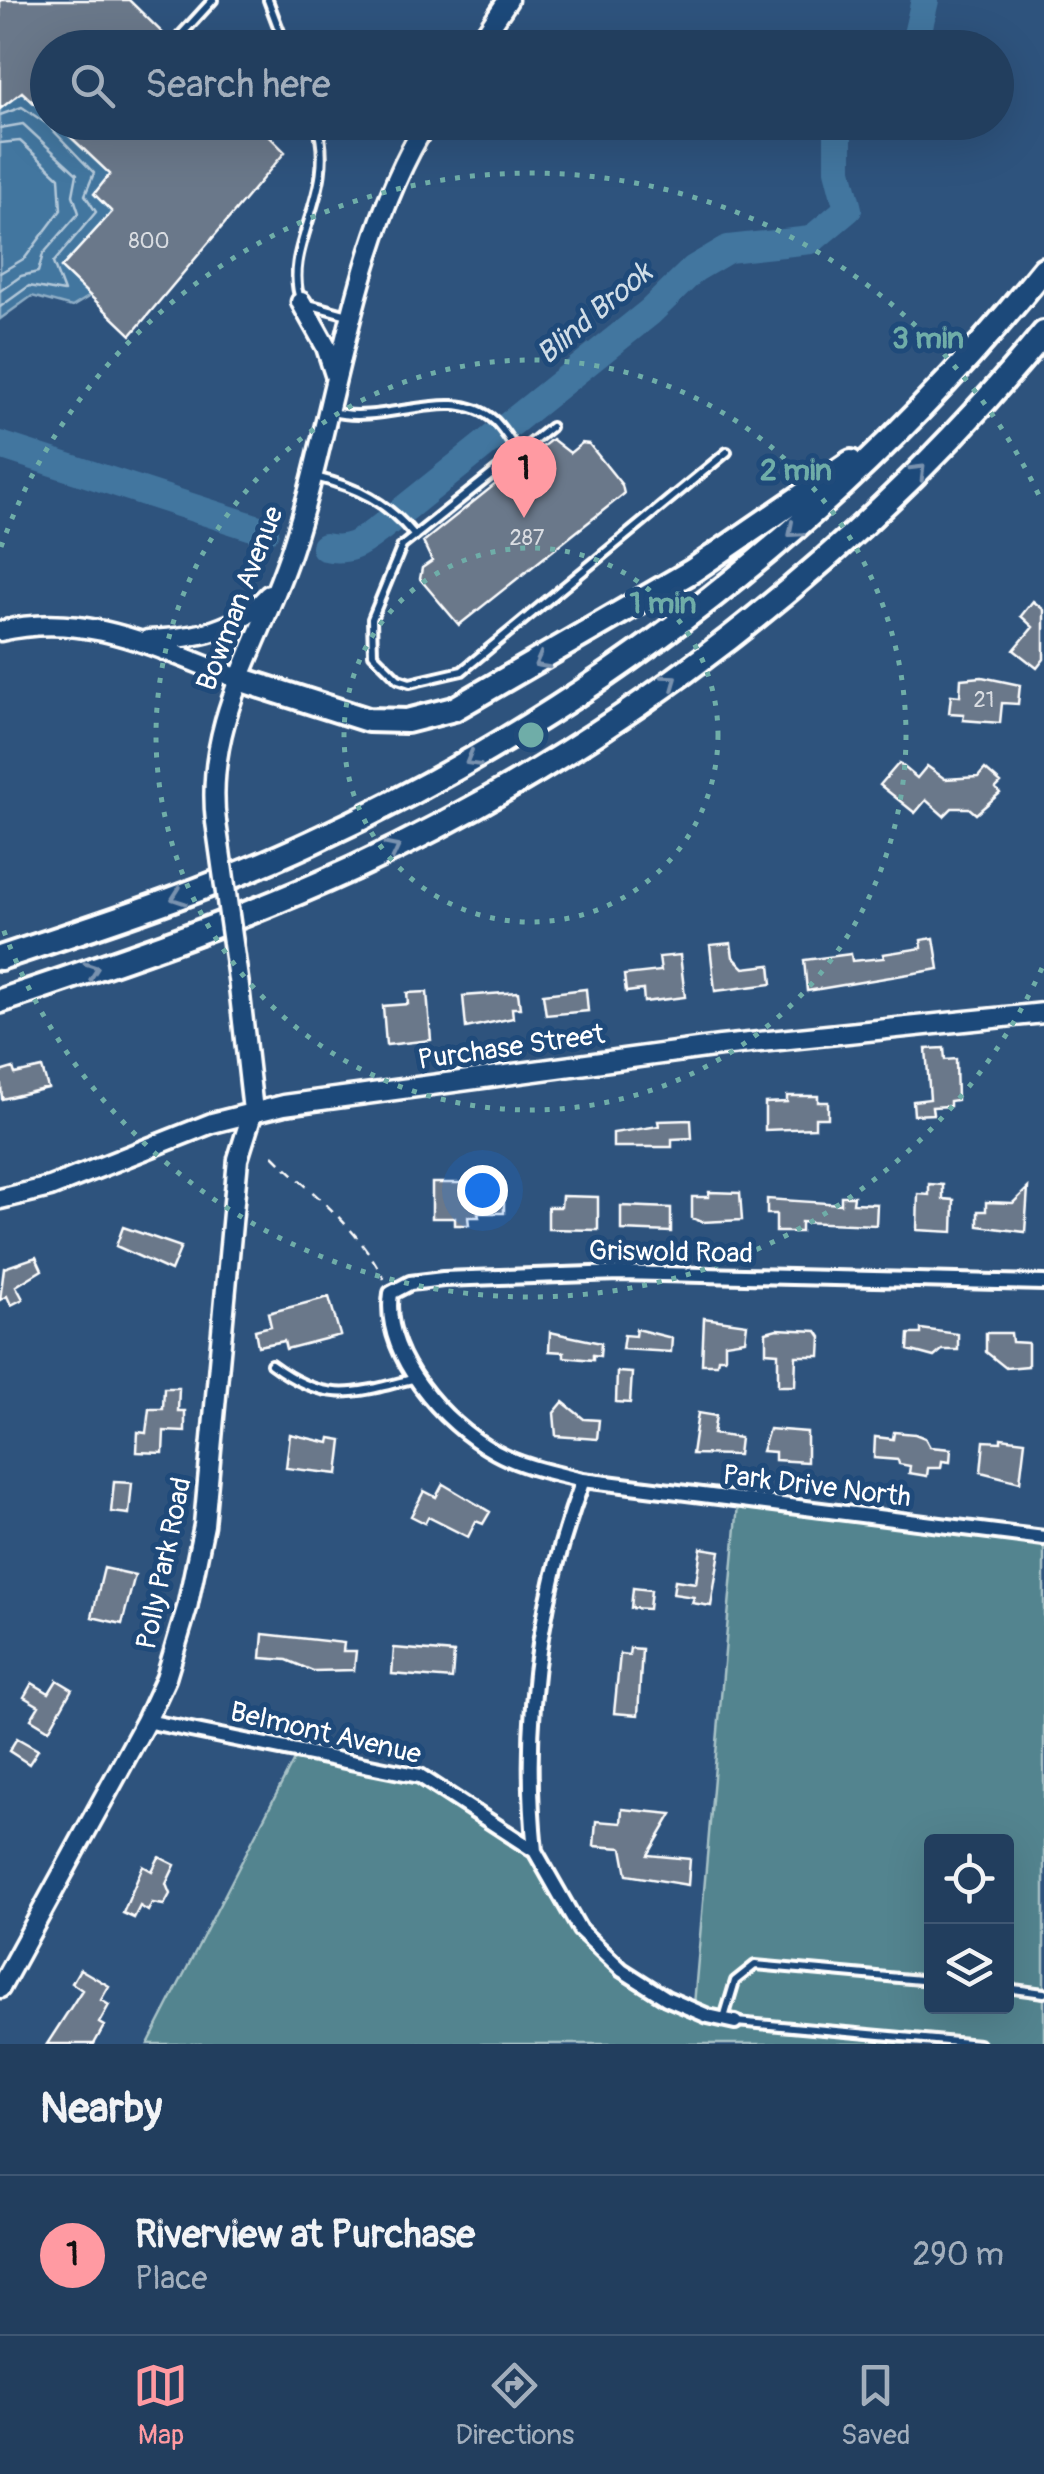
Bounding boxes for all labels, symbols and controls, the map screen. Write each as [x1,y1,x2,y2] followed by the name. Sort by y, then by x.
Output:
[30,30,1014,140] search box
[65,58,120,113] icon: search
[145,61,331,109] text: Search here
[128,227,170,255] house number: 800
[529,253,661,372] water label: Blind Brook
[892,320,964,357] text: 3 min
[492,436,556,518] pin: 1
[760,452,832,489] text: 2 min
[907,464,925,482] one-way arrow
[189,501,292,696] street label: Bowman Avenue
[787,520,805,538] one-way arrow
[509,524,545,552] house number: 287
[630,585,696,622] text: 1 min
[534,649,552,669] one-way arrow
[660,675,678,692] one-way arrow
[974,686,994,714] house number: 21
[513,717,549,753] centre of rings
[465,748,483,767] one-way arrow
[383,841,401,861] one-way arrow
[170,885,188,905] one-way arrow
[83,962,100,982] one-way arrow
[416,1017,608,1078] street label: Purchase Street
[457,1165,508,1216] your location
[588,1234,753,1271] street label: Griswold Road
[721,1458,913,1515] street label: Park Drive North
[129,1474,200,1653] street label: Polly Park Road
[227,1694,425,1772] street label: Belmont Avenue
[924,1834,1014,2014] map controls
[924,1834,1014,1924] button: locate
[924,1924,1014,2014] button: layers
[40,2083,162,2135] text: Nearby
[135,2211,475,2259] text: Riverview at Purchase
[66,2235,79,2275] text: 1
[912,2235,1004,2275] text: 290 m
[135,2259,207,2299] text: Place
[133,2358,188,2453] tab: Map
[455,2358,574,2453] tab: Directions
[841,2358,911,2453] tab: Saved

